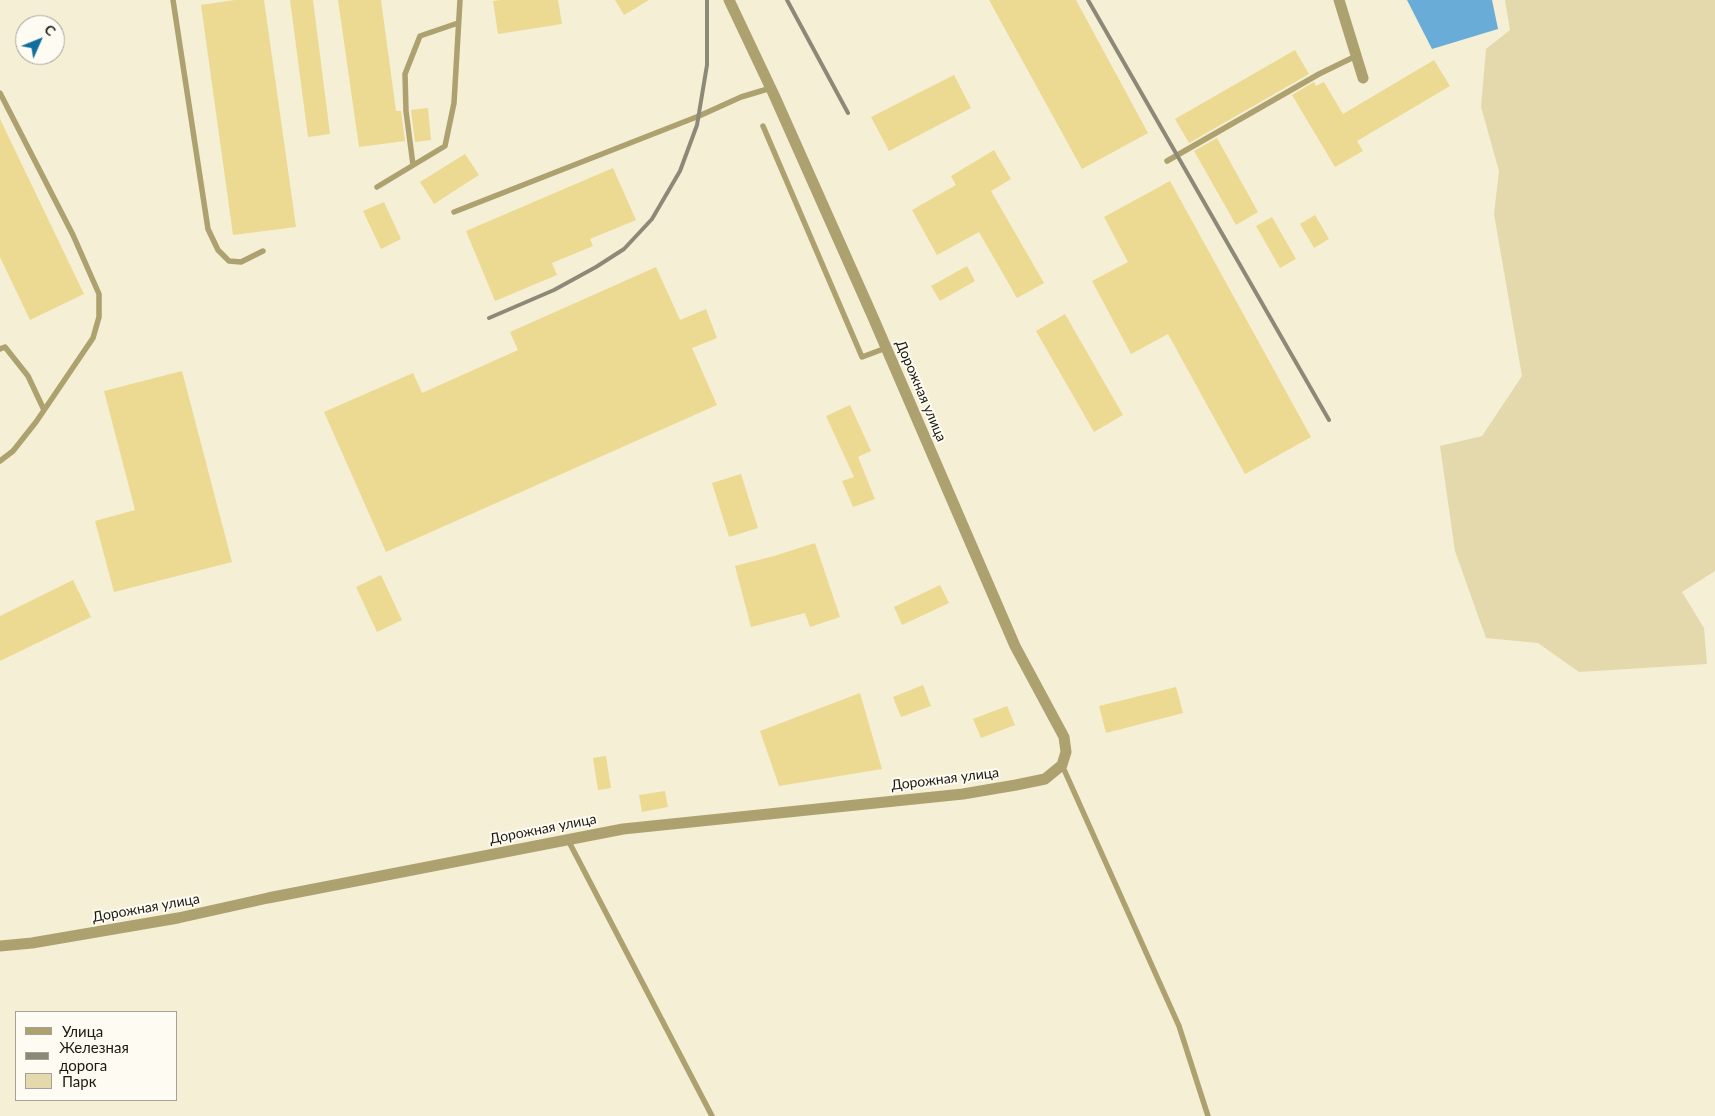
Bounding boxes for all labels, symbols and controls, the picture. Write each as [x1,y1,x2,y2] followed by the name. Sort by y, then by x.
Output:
[15,15,65,65] north arrow
[41,21,60,39] text: С
[892,338,950,444] street label: Дорожная улица
[890,764,1000,794] street label: Дорожная улица
[488,810,598,848] street label: Дорожная улица
[91,890,201,926] street label: Дорожная улица
[15,1011,178,1101] legend
[62,1022,103,1040] text: Улица
[59,1038,129,1074] text: Железная дорога
[62,1072,96,1090] text: Парк

